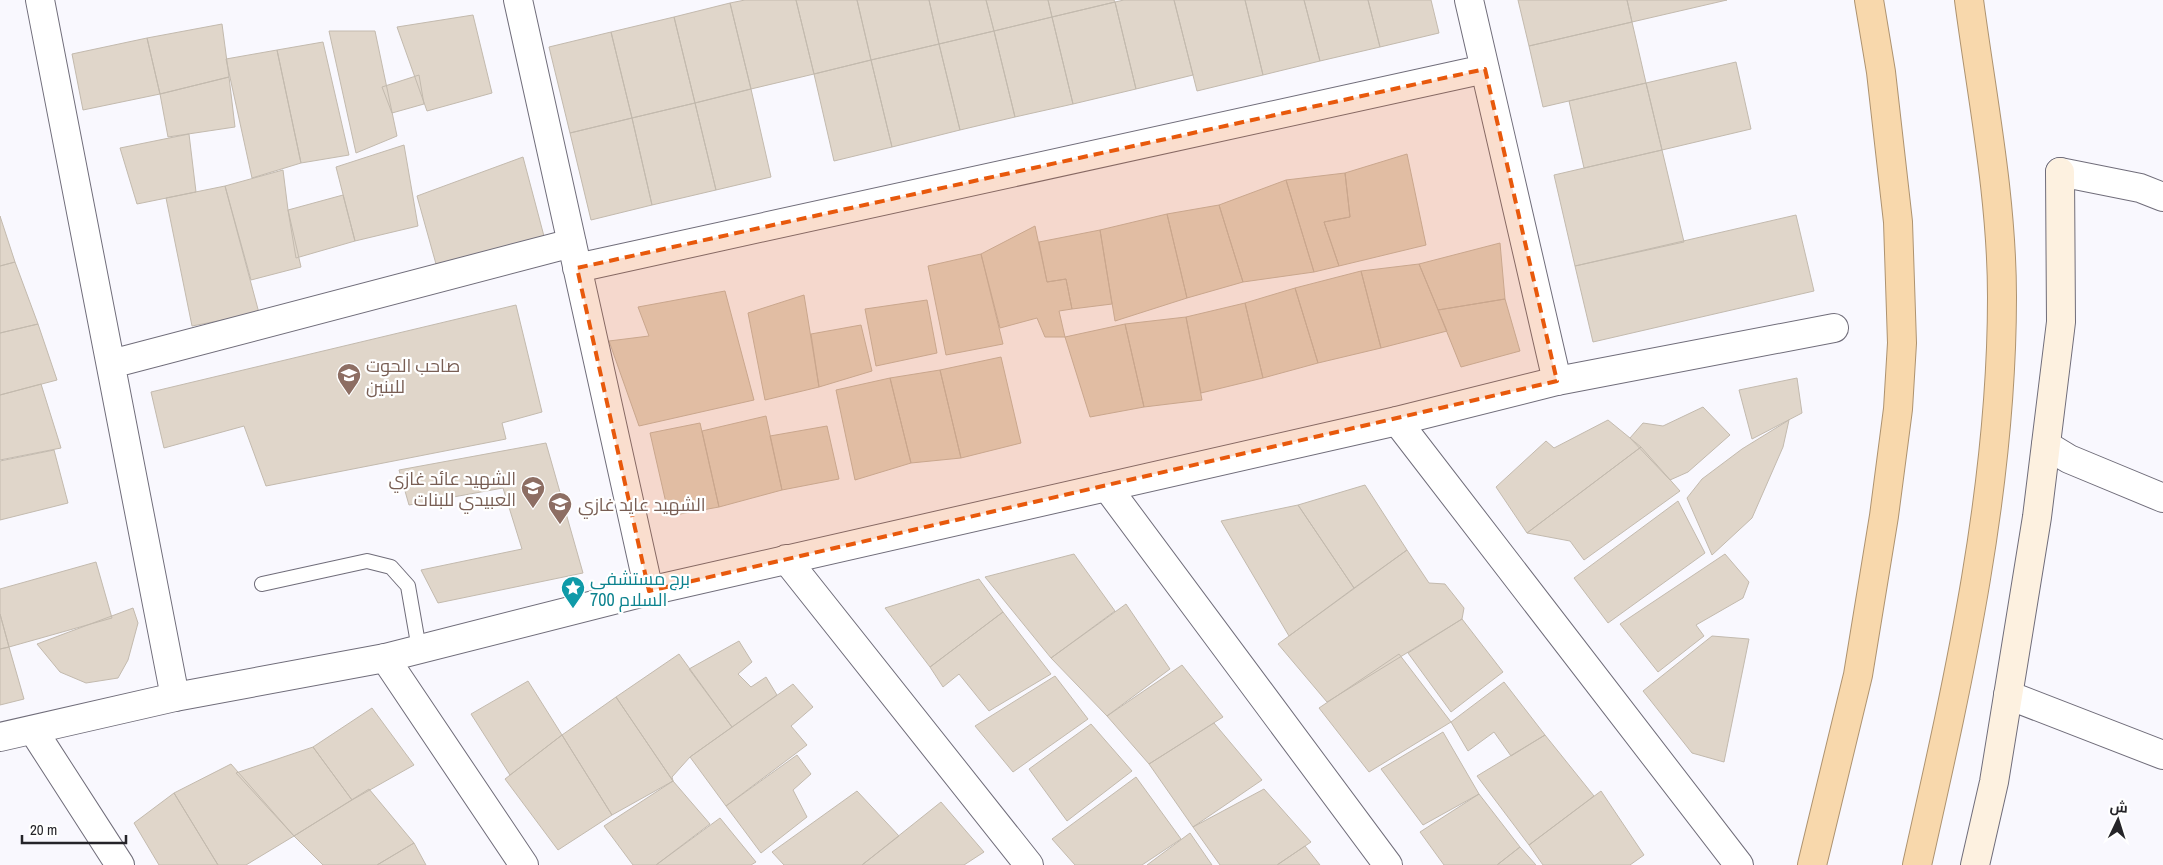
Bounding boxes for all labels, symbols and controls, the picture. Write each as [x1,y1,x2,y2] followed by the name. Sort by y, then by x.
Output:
[366,353,460,399] place label: صاحب الحوت للبنين
[336,362,362,396] school or university icon: صاحب الحوت للبنين
[388,466,516,514] place label: الشهيد عائد غازي العبيدي للبنات
[520,475,546,509] school or university icon: الشهيد عائد غازي العبيدي للبنات
[547,491,573,525] school or university icon: الشهيد عايد غازي
[578,492,706,519] place label: الشهيد عايد غازي
[590,566,690,612] place label: برج مستشفى السلام 700
[560,575,586,609] place icon: برج مستشفى السلام 700
[2093,795,2143,845] north arrow
[2109,797,2129,817] text: ش
[22,812,126,844] scale bar
[30,819,57,840] text: 20 m

